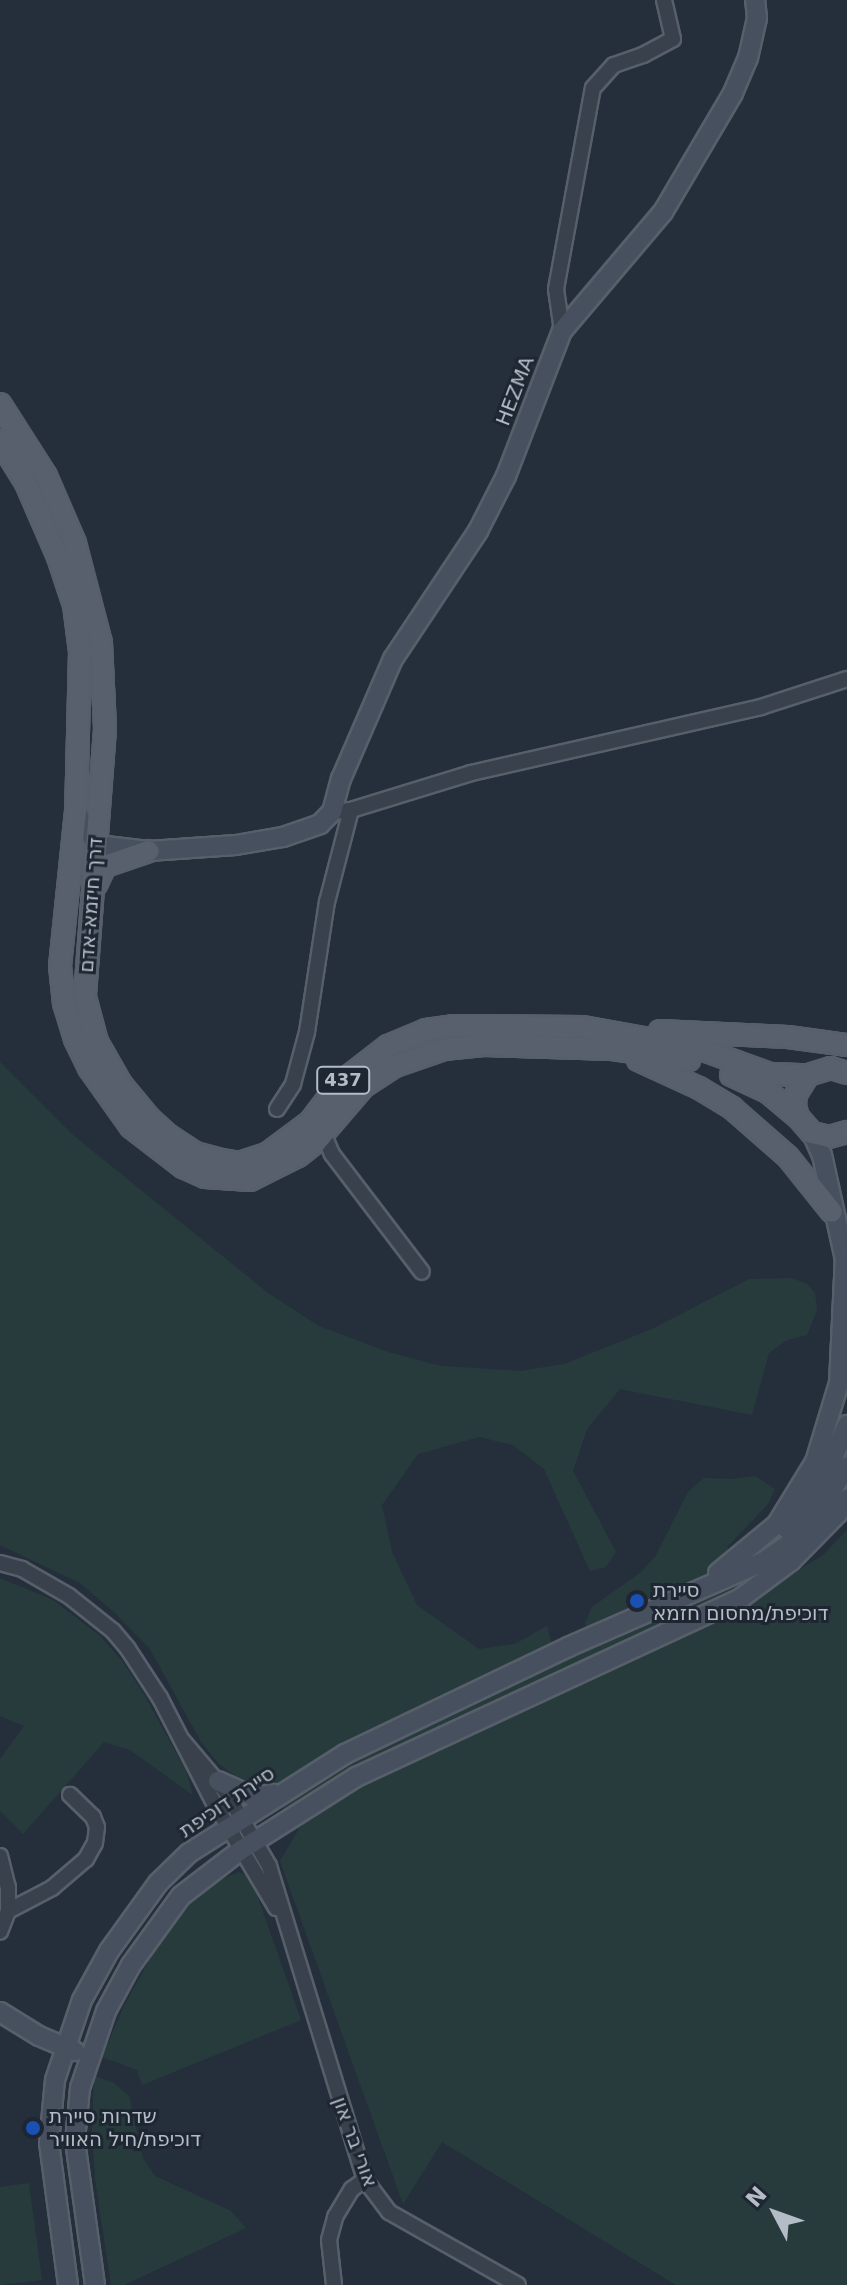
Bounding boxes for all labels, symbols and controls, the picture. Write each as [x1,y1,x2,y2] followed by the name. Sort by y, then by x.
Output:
[491,353,539,429] street label: HEZMA
[74,837,108,973] street label: דרך חיזמא-אדם
[315,1066,371,1094] road number: 437
[653,1578,828,1625] place label: סיירת דוכיפת/מחסום חזמא
[628,1592,646,1610] marker: סיירת דוכיפת/מחסום חזמא
[175,1761,279,1843] street label: סיירת דוכיפת
[328,2094,382,2190] street label: אורי בר און
[49,2104,201,2151] place label: שדרות סיירת דוכיפת/חיל האוויר
[24,2119,42,2137] marker: שדרות סיירת דוכיפת/חיל האוויר
[735,2173,815,2253] north arrow
[741,2182,772,2212] text: N

